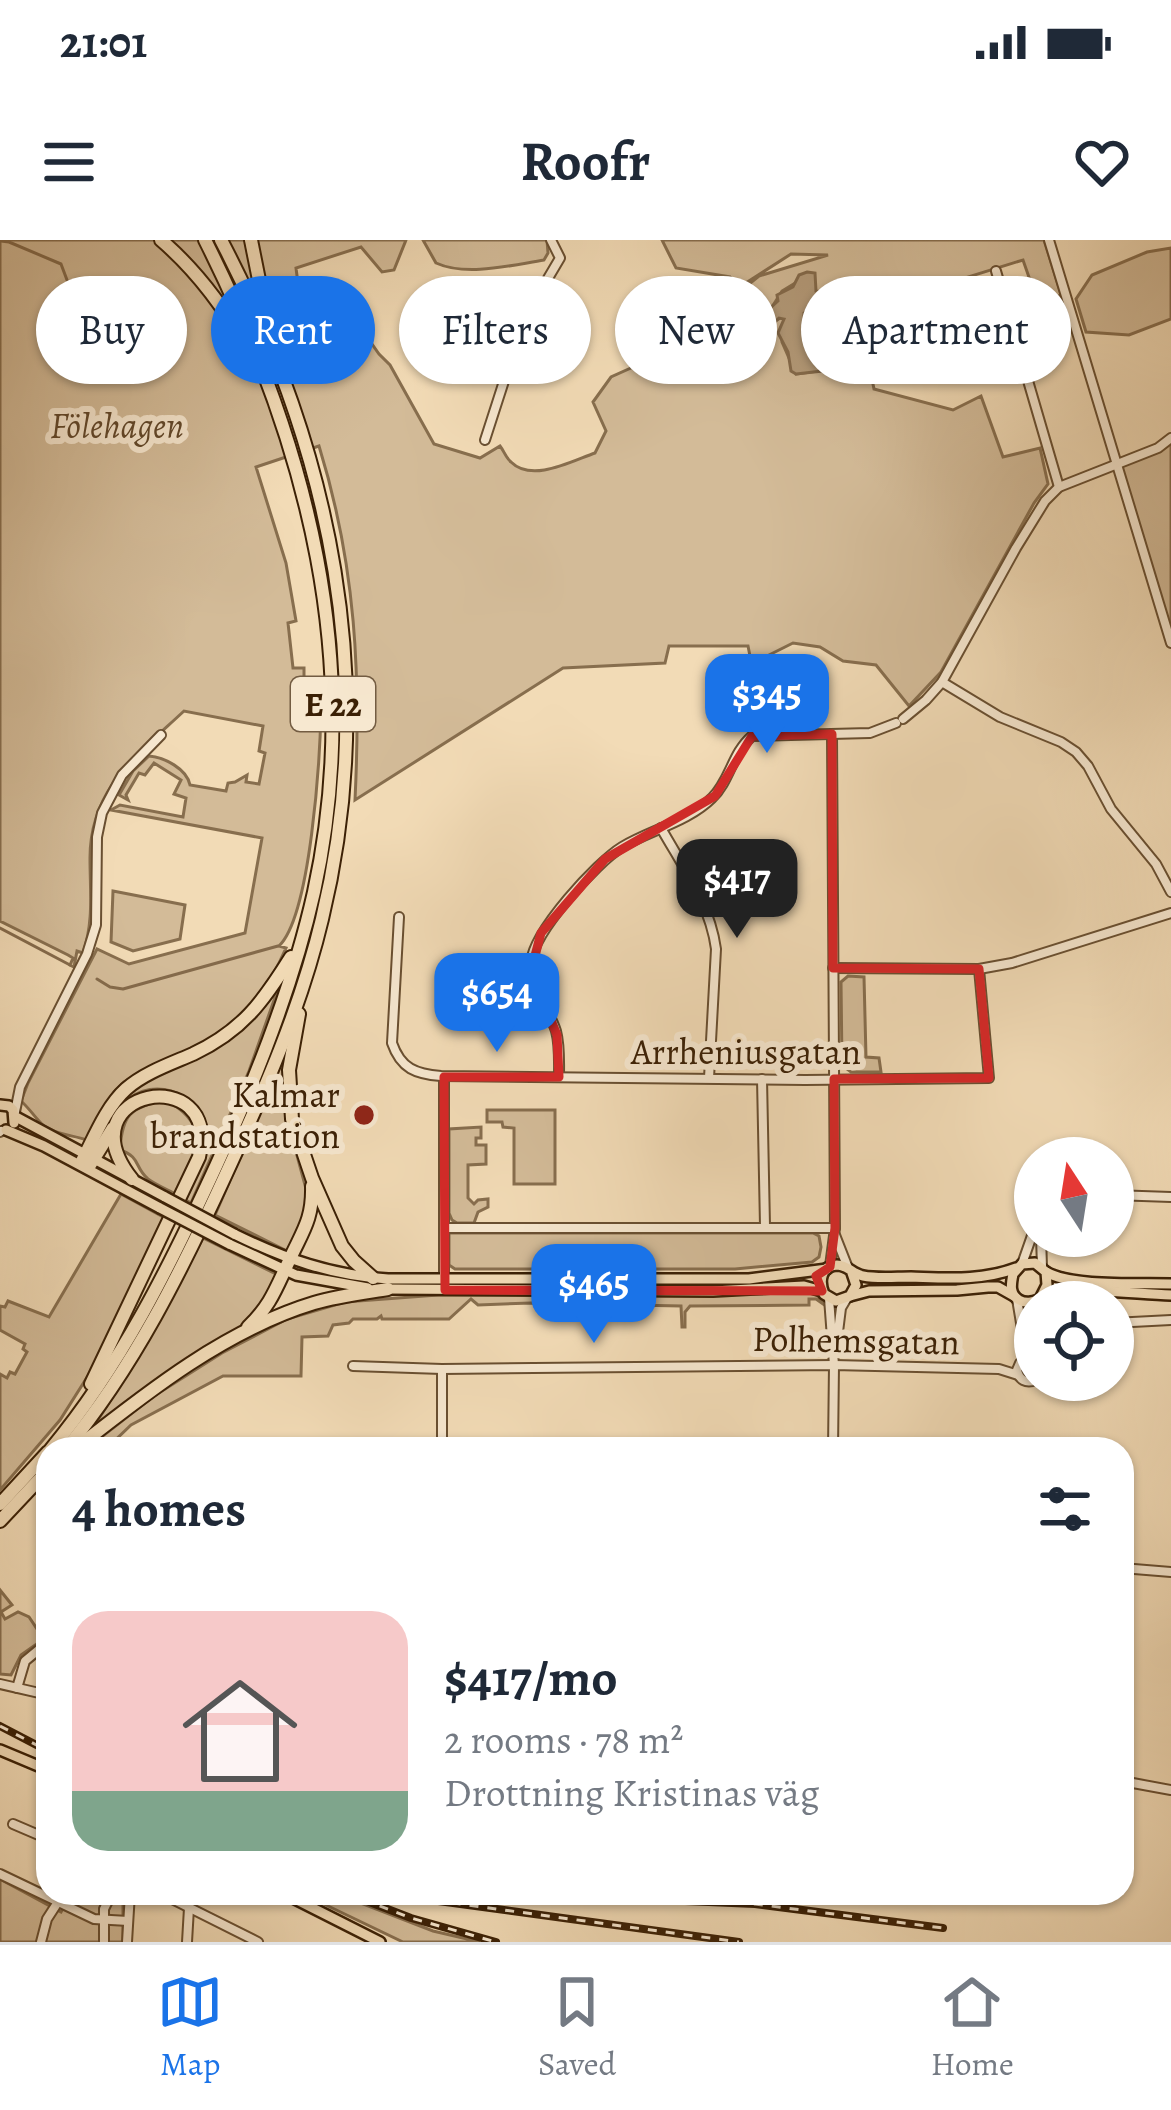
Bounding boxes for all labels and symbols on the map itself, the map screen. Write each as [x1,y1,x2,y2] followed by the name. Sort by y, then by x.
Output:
[50,401,184,450] park label: Fölehagen
[696,654,838,756] pin: $345
[291,677,375,731] road number: E 22
[666,839,808,941] pin: $417
[426,953,568,1055] pin: $654
[630,1027,861,1076] street label: Arrheniusgatan
[150,1070,340,1160] place label: Kalmar brandstation
[351,1102,377,1128] marker: Kalmar brandstation
[1014,1137,1134,1257] north arrow
[523,1244,665,1346] pin: $465
[752,1314,960,1366] street label: Polhemsgatan

